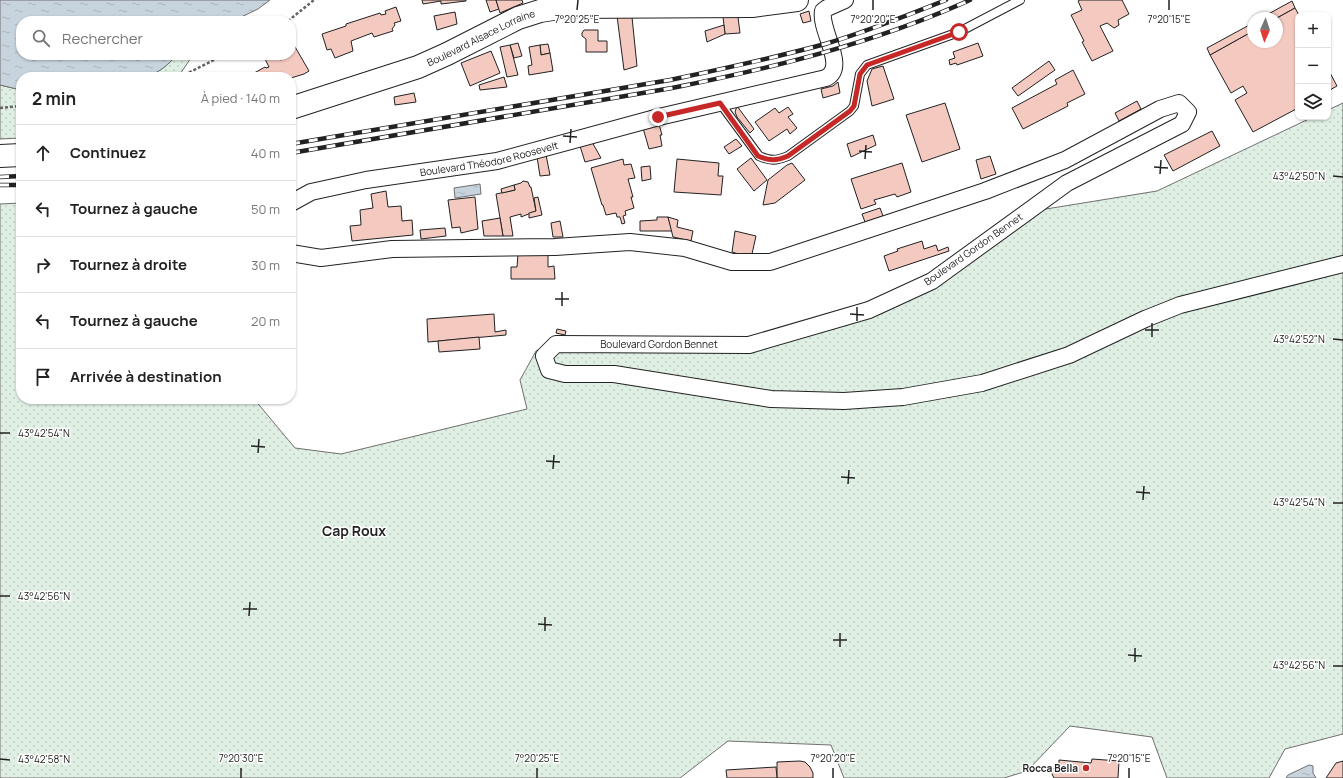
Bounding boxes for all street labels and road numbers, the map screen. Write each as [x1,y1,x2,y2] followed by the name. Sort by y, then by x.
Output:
[425,6,537,69] street label: Boulevard Alsace Lorraine
[419,138,560,179] street label: Boulevard Théodore Roosevelt
[921,210,1025,288] street label: Boulevard Gordon Bennet
[600,337,718,351] street label: Boulevard Gordon Bennet

